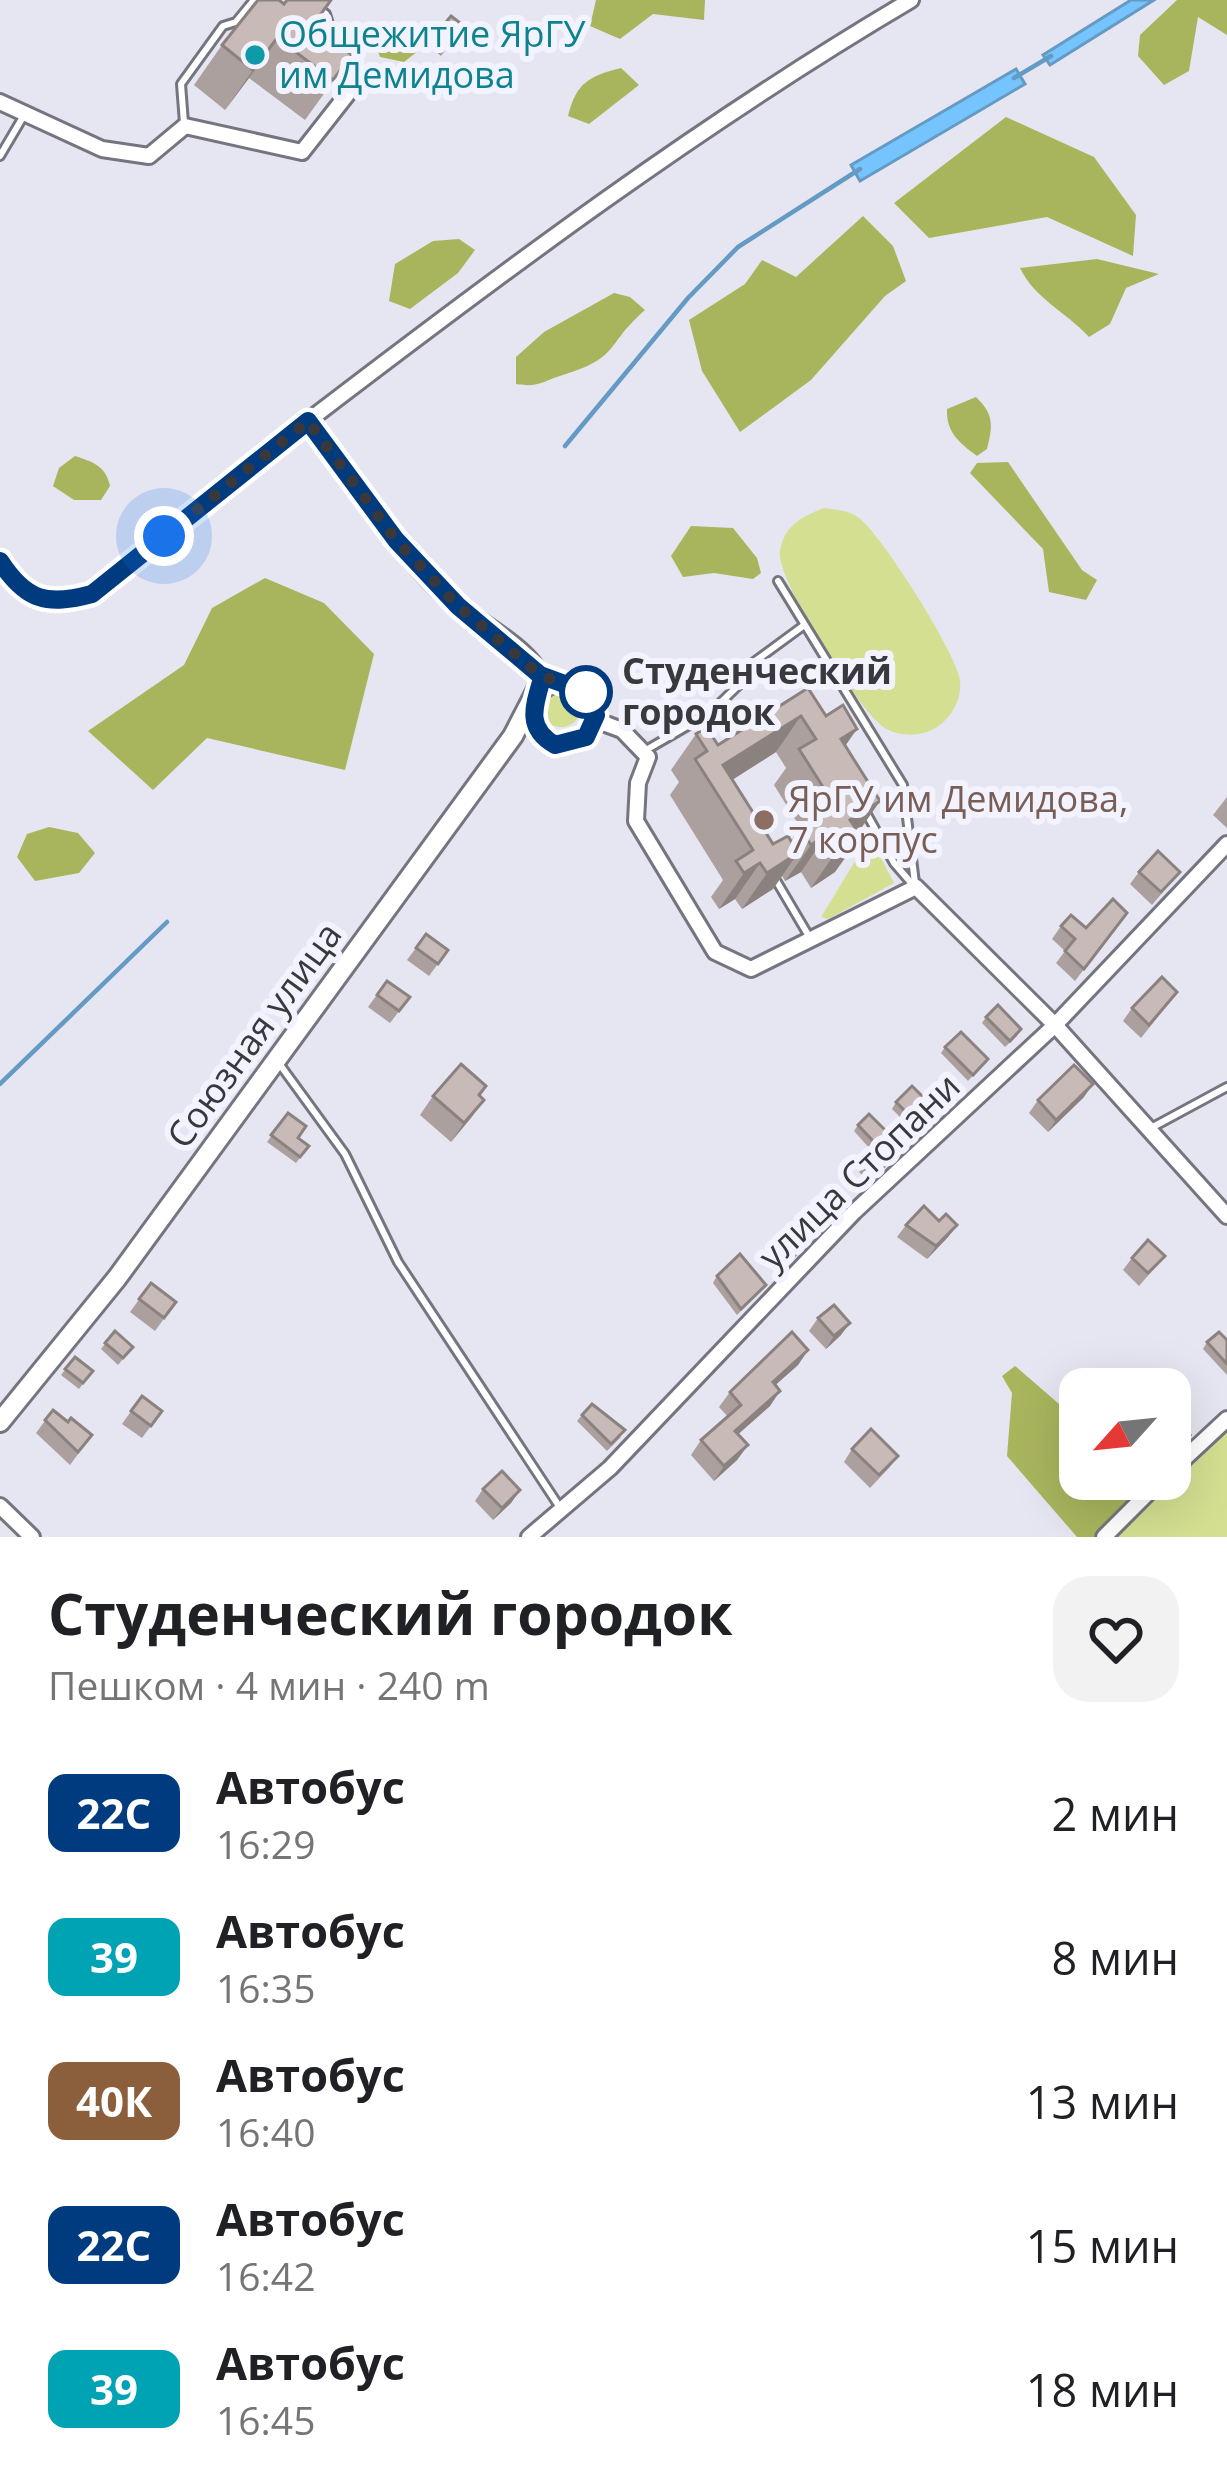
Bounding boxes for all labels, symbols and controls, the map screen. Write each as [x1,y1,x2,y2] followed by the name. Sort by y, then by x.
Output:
[279,9,586,99] place label: Общежитие ЯрГУ им Демидова
[242,42,268,68] marker: Общежитие ЯрГУ им Демидова
[134,506,194,566] your location
[622,646,892,736] place label: Студенческий городок
[561,667,611,717] marker: Студенческий городок
[788,774,1128,864] place label: ЯрГУ им Демидова, 7 корпус
[751,807,777,833] marker: ЯрГУ им Демидова, 7 корпус
[155,912,352,1157] street label: Союзная улица
[747,1062,970,1280] street label: улица Стопани
[1059,1368,1191,1500] north arrow
[1059,1368,1191,1500] map controls
[48,1574,732,1652] text: Студенческий городок
[1053,1576,1179,1702] button: heart
[48,1658,490,1711] text: Пешком · 4 мин · 240 m
[216,1756,405,1817] text: Автобус
[1051,1783,1179,1844] text: 2 мин
[77,1784,151,1841] text: 22С
[216,1817,315,1870] text: 16:29
[216,1900,405,1961] text: Автобус
[1051,1927,1179,1988] text: 8 мин
[90,1928,138,1985] text: 39
[216,1961,315,2014] text: 16:35
[216,2044,405,2105] text: Автобус
[1026,2071,1179,2132] text: 13 мин
[76,2072,152,2129] text: 40К
[216,2105,315,2158] text: 16:40
[216,2188,405,2249] text: Автобус
[1026,2215,1179,2276] text: 15 мин
[77,2216,151,2273] text: 22С
[216,2249,315,2302] text: 16:42
[216,2332,405,2393] text: Автобус
[1026,2359,1179,2420] text: 18 мин
[90,2360,138,2417] text: 39
[216,2393,315,2446] text: 16:45

